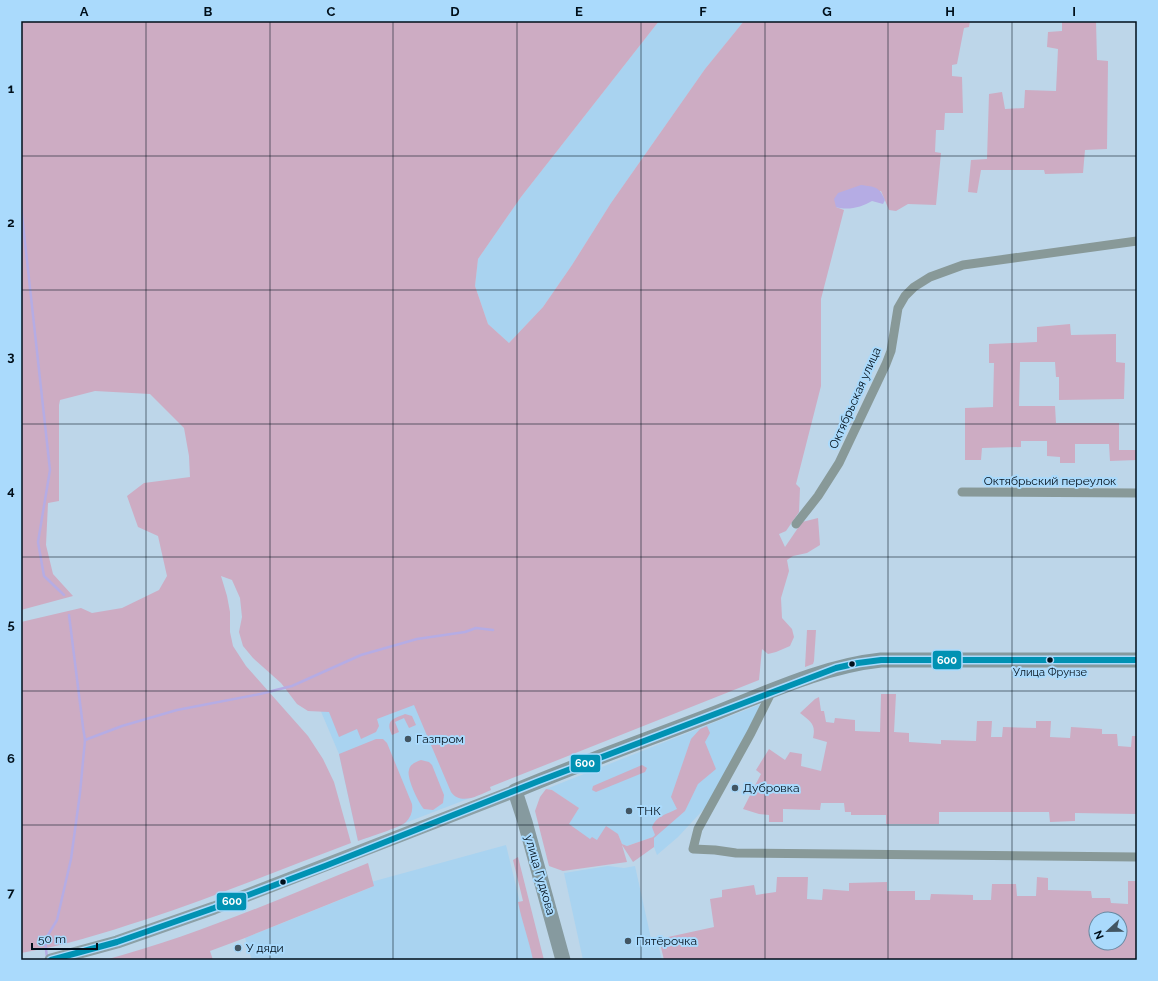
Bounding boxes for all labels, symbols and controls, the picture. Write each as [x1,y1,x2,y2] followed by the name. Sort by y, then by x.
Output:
[80,4,89,19] text: A
[204,4,213,19] text: B
[327,4,336,19] text: C
[450,4,460,19] text: D
[575,4,583,19] text: E
[699,4,707,19] text: F
[822,4,832,19] text: G
[945,4,955,19] text: H
[1072,4,1076,19] text: I
[8,81,15,96] text: 1
[7,215,15,230] text: 2
[826,345,884,451] street label: Октябрьская улица
[7,349,15,364] text: 3
[984,474,1116,488] street label: Октябрьский переулок
[7,483,15,498] text: 4
[7,617,15,632] text: 5
[932,650,962,670] line badge: 600
[937,654,957,667] text: 600
[1045,655,1055,665] marker: Улица Фрунзе
[847,659,857,669] unlabelled marker
[1013,666,1088,679] place label: Улица Фрунзе
[416,732,464,746] place label: Газпром
[403,734,413,744] marker: Газпром
[7,751,15,766] text: 6
[570,754,601,773] line badge: 600
[575,757,595,770] text: 600
[743,781,800,795] place label: Дубровка
[730,783,740,793] marker: Дубровка
[637,804,661,818] place label: ТНК
[624,806,634,816] marker: ТНК
[522,833,558,917] street label: улица Гудкова
[278,877,288,887] unlabelled marker
[7,885,15,900] text: 7
[216,892,247,911] line badge: 600
[222,895,242,908] text: 600
[1088,911,1128,951] north arrow
[32,925,97,951] scale bar
[1092,928,1107,941] text: N
[38,932,66,946] text: 50 m
[636,934,697,948] place label: Пятёрочка
[623,936,633,946] marker: Пятёрочка
[246,941,284,955] place label: У дяди
[233,943,243,953] marker: У дяди

